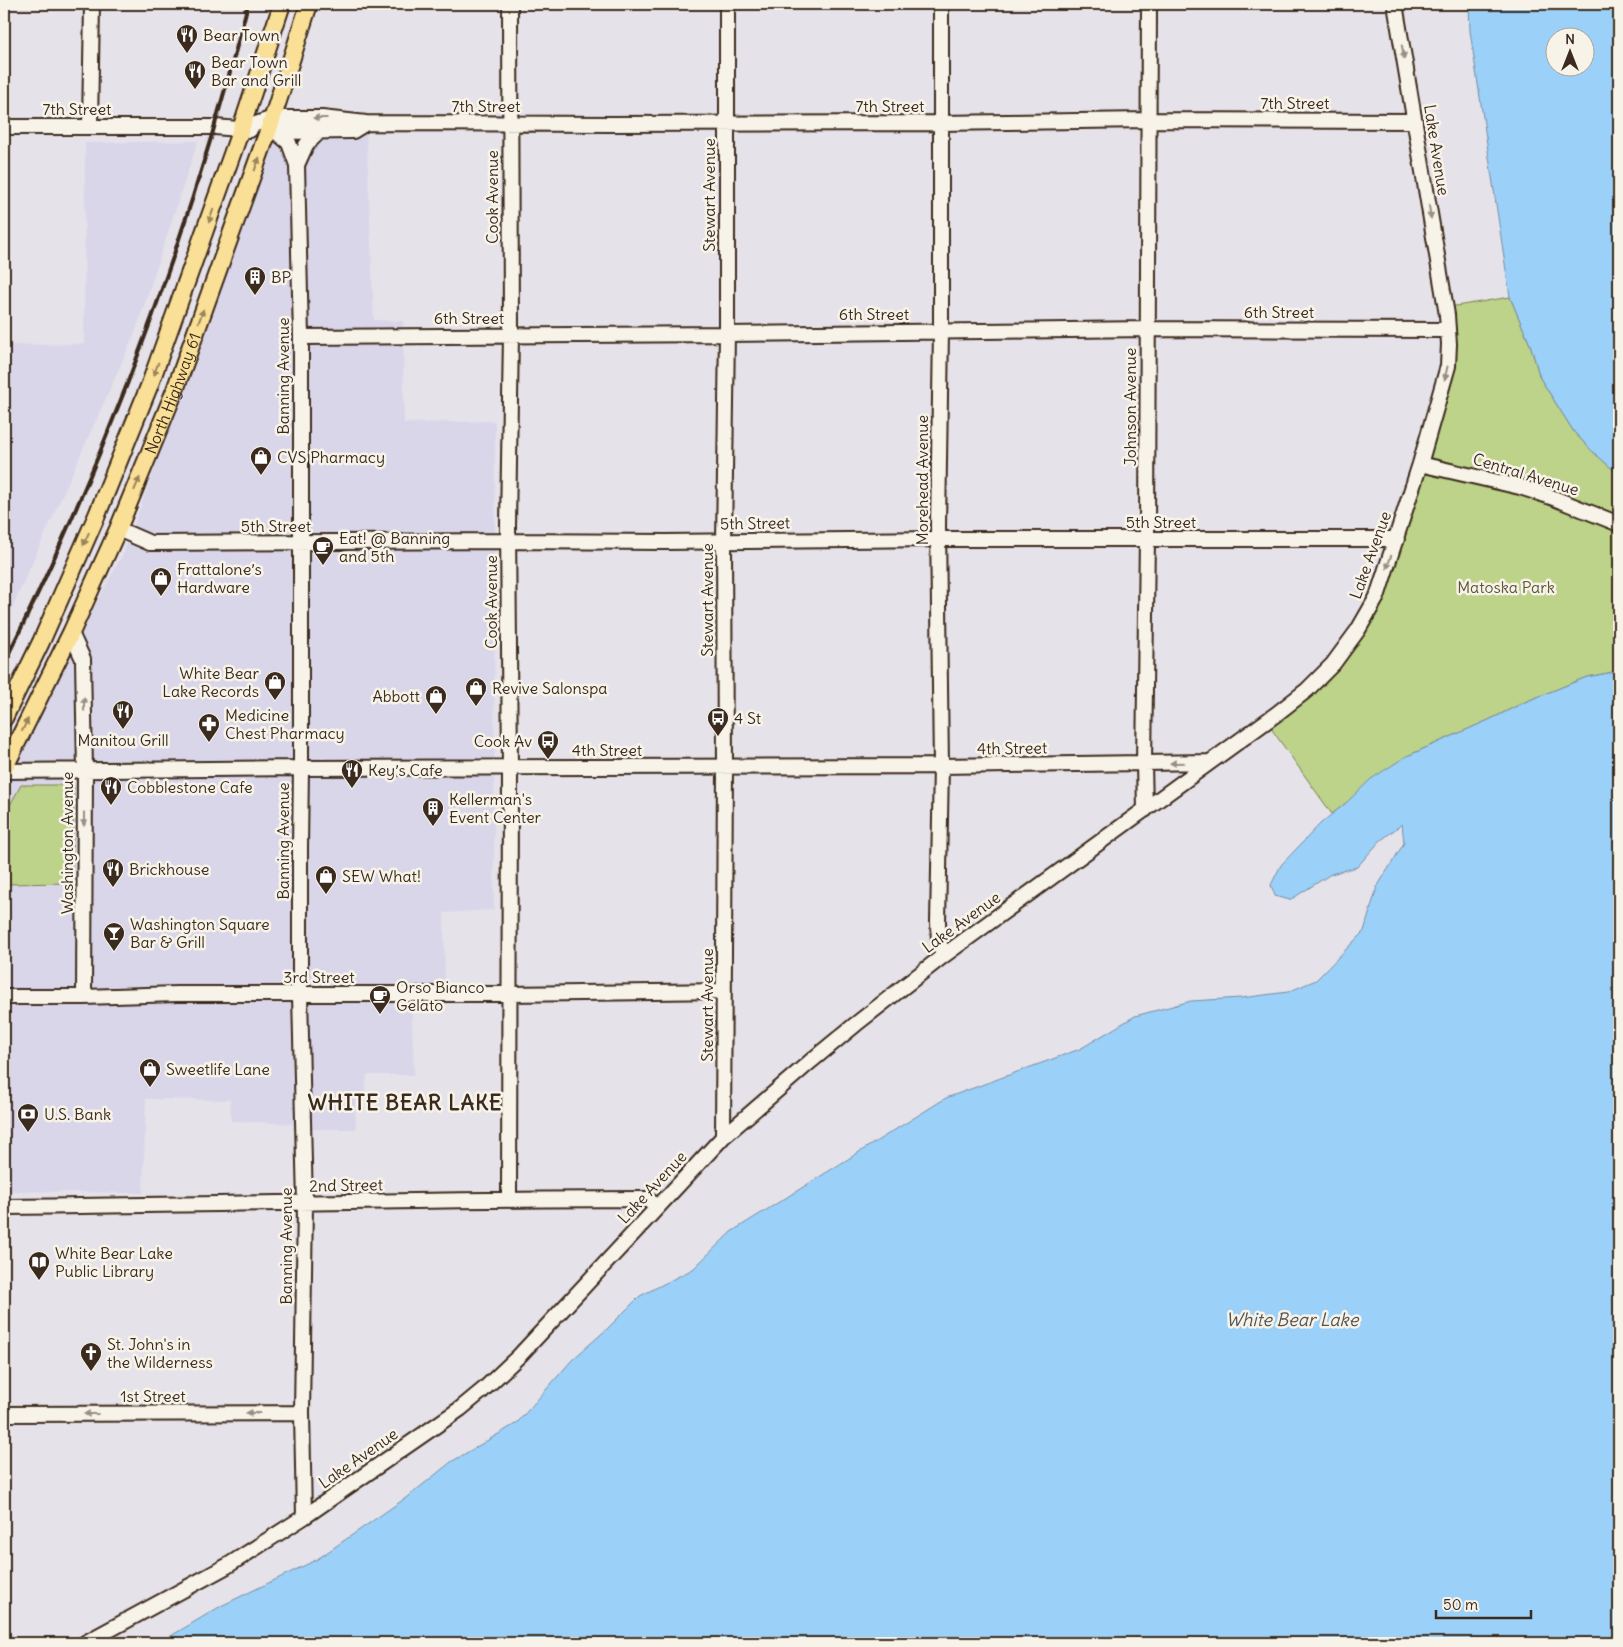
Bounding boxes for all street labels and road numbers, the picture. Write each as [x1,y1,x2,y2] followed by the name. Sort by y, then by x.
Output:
[1261,93,1330,113] street label: 7th Street
[452,96,521,116] street label: 7th Street
[856,96,925,116] street label: 7th Street
[43,99,112,119] street label: 7th Street
[1420,103,1454,197] street label: Lake Avenue
[699,138,719,252] street label: Stewart Avenue
[482,150,502,244] street label: Cook Avenue
[1244,302,1315,322] street label: 6th Street
[839,304,910,324] street label: 6th Street
[434,308,505,328] street label: 6th Street
[273,317,293,435] street label: Banning Avenue
[140,330,205,457] street label: North Highway 61
[1120,348,1140,466] street label: Johnson Avenue
[912,415,932,545] street label: Morehead Avenue
[1471,448,1581,500] street label: Central Avenue
[1345,508,1395,602] street label: Lake Avenue
[720,512,791,534] street label: 5th Street
[1126,512,1197,532] street label: 5th Street
[241,516,312,536] street label: 5th Street
[697,543,717,657] street label: Stewart Avenue
[481,555,501,649] street label: Cook Avenue
[977,737,1048,759] street label: 4th Street
[572,740,643,760] street label: 4th Street
[57,772,77,914] street label: Washington Avenue
[273,782,293,900] street label: Banning Avenue
[918,887,1004,957] street label: Lake Avenue
[697,948,717,1062] street label: Stewart Avenue
[283,967,355,987] street label: 3rd Street
[613,1147,691,1227] street label: Lake Avenue
[309,1174,384,1196] street label: 2nd Street
[276,1187,296,1305] street label: Banning Avenue
[120,1386,186,1406] street label: 1st Street
[315,1423,401,1493] street label: Lake Avenue

